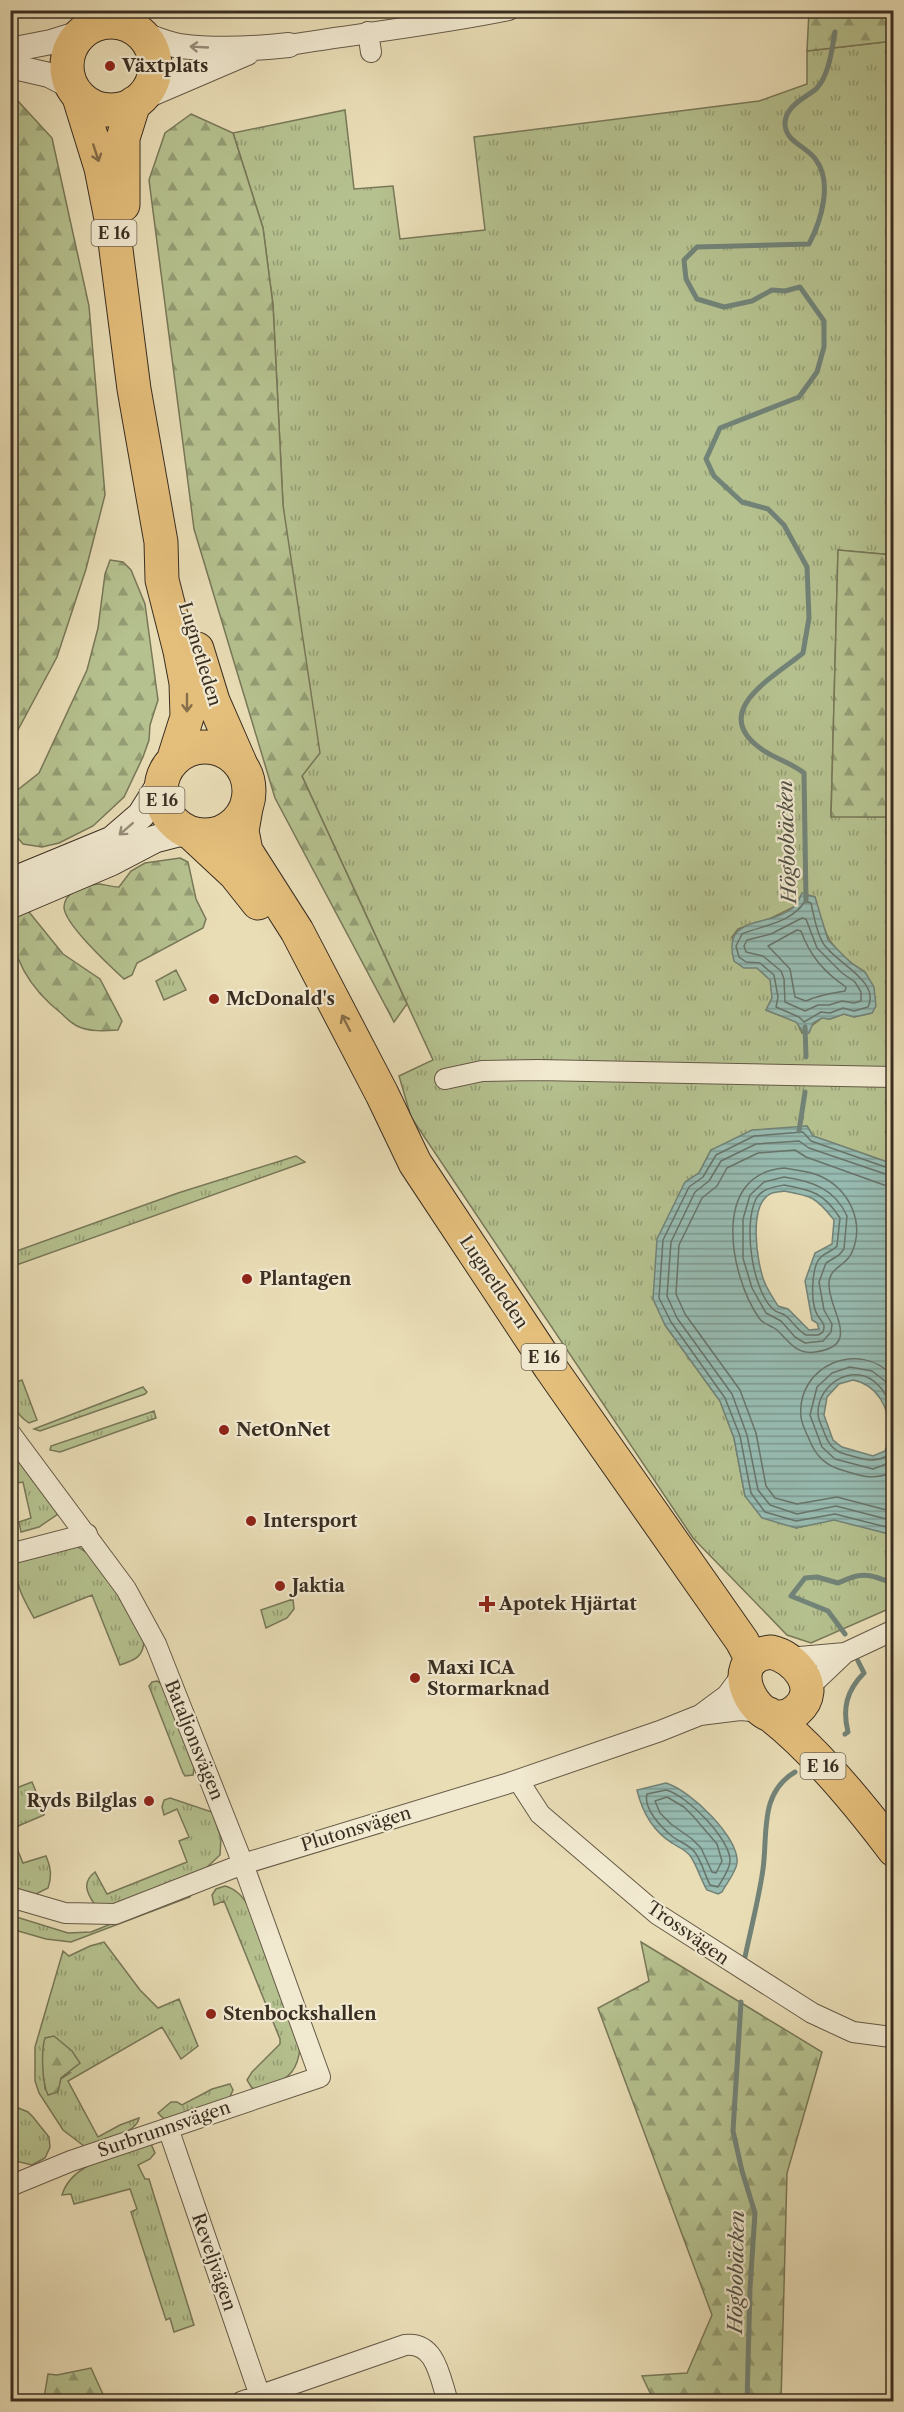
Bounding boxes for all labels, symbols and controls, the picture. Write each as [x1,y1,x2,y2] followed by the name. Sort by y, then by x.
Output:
[189,42,209,53] one-way arrow
[121,55,208,77] place label: Växtplats
[103,59,117,73] marker: Växtplats
[91,143,102,162] one-way arrow
[92,220,136,246] road number: E 16
[174,599,226,709] street label: Lugnetleden
[181,692,193,712] one-way arrow
[773,780,801,906] water label: Högbobäcken
[140,787,184,813] road number: E 16
[118,823,134,836] one-way arrow
[226,988,335,1010] place label: McDonald's
[207,992,221,1006] marker: McDonald's
[340,1015,351,1033] one-way arrow
[455,1231,533,1333] street label: Lugnetleden
[259,1268,352,1290] place label: Plantagen
[240,1272,254,1286] marker: Plantagen
[522,1344,566,1370] road number: E 16
[236,1419,331,1441] place label: NetOnNet
[217,1423,231,1437] marker: NetOnNet
[263,1510,358,1532] place label: Intersport
[244,1514,258,1528] marker: Intersport
[289,1575,346,1597] place label: Jaktia
[273,1579,287,1593] marker: Jaktia
[498,1593,637,1615] place label: Apotek Hjärtat
[480,1597,494,1611] marker: Apotek Hjärtat
[427,1657,550,1700] place label: Maxi ICA Stormarknad
[408,1671,422,1685] marker: Maxi ICA Stormarknad
[160,1677,228,1803] street label: Bataljonsvägen
[800,1753,846,1779] road number: E 16
[26,1790,137,1812] place label: Ryds Bilglas
[142,1794,156,1808] marker: Ryds Bilglas
[298,1802,414,1856] street label: Plutonsvägen
[642,1897,734,1969] street label: Trossvägen
[223,2003,377,2025] place label: Stenbockshallen
[204,2007,218,2021] marker: Stenbockshallen
[95,2096,233,2162] street label: Surbrunnsvägen
[187,2210,241,2314] street label: Reveljvägen
[723,2210,749,2336] water label: Högbobäcken

